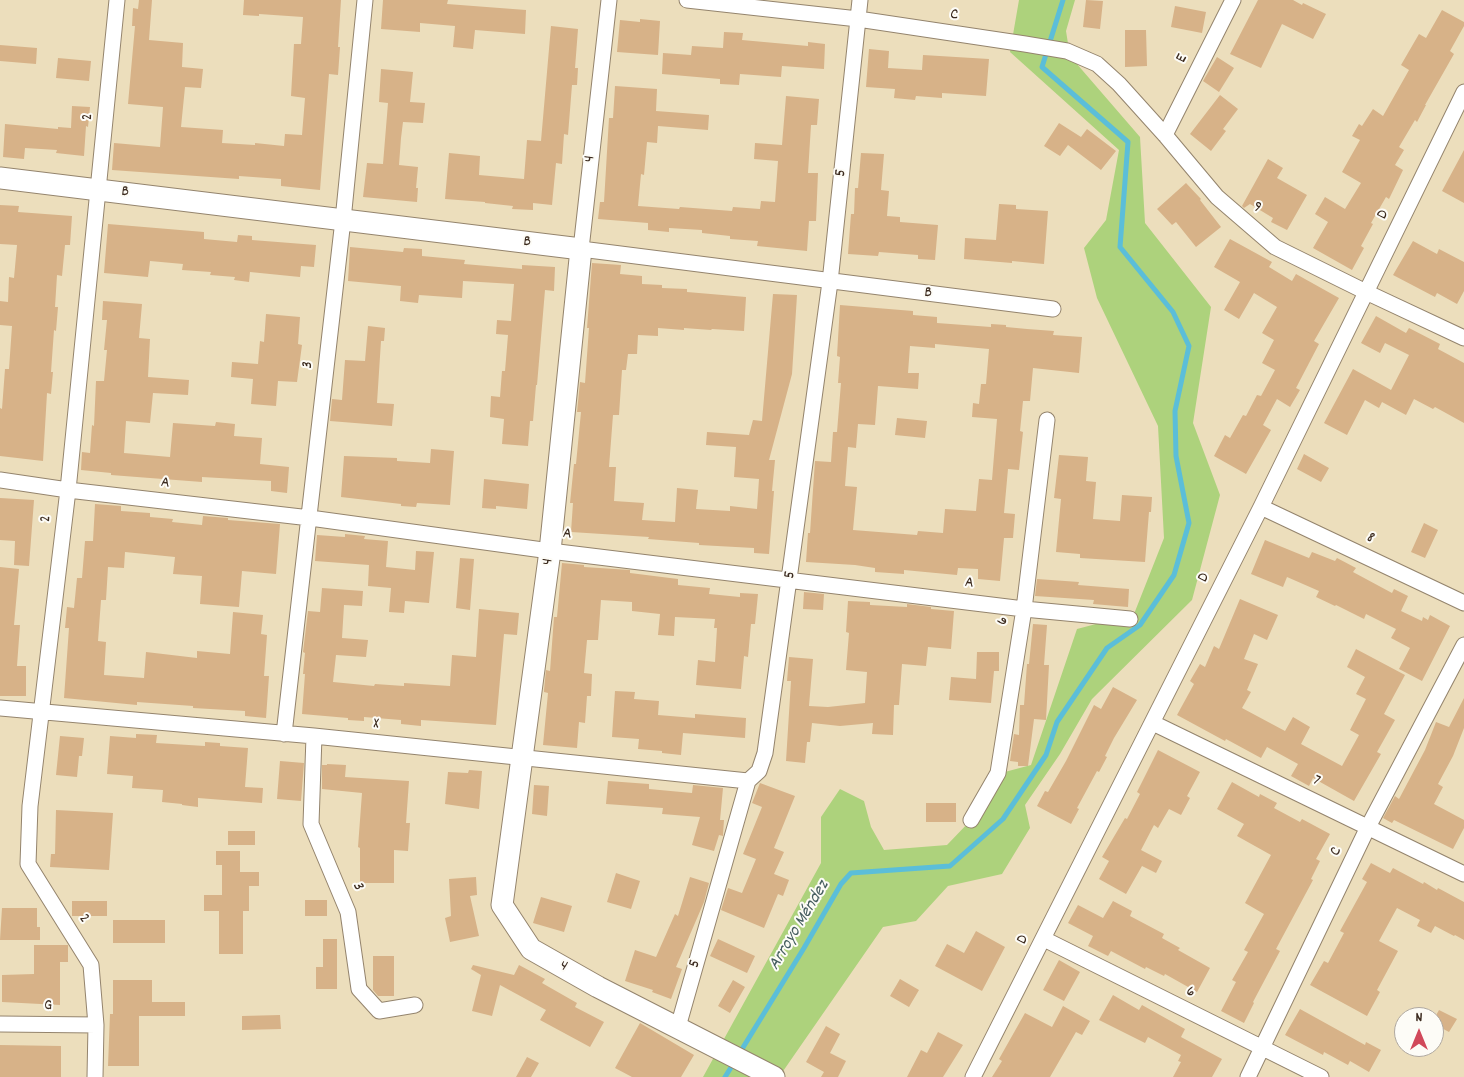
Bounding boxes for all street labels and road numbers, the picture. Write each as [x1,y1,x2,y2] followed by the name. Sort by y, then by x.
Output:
[949,6,959,26] street label: C
[1173,51,1193,67] street label: E
[79,113,99,121] street label: 2
[581,155,601,163] street label: 4
[832,168,852,178] street label: 5
[120,183,130,203] street label: B
[1247,198,1265,218] street label: 9
[1374,207,1394,223] street label: D
[522,233,532,253] street label: B
[923,284,933,304] street label: B
[299,360,319,370] street label: 3
[159,474,171,494] street label: A
[37,514,57,524] street label: 2
[561,525,573,545] street label: A
[1363,529,1377,549] street label: 8
[539,557,559,567] street label: 4
[781,570,801,580] street label: 5
[1195,570,1215,586] street label: D
[963,574,975,594] street label: A
[994,616,1014,626] street label: 6
[372,715,380,735] street label: X
[1309,772,1323,792] street label: 7
[1327,844,1347,860] street label: C
[347,880,367,894] street label: 3
[73,911,93,927] street label: 2
[1014,932,1034,948] street label: D
[555,957,571,977] street label: 4
[686,958,706,970] street label: 5
[1182,983,1198,1003] street label: 6
[44,997,52,1017] street label: G

